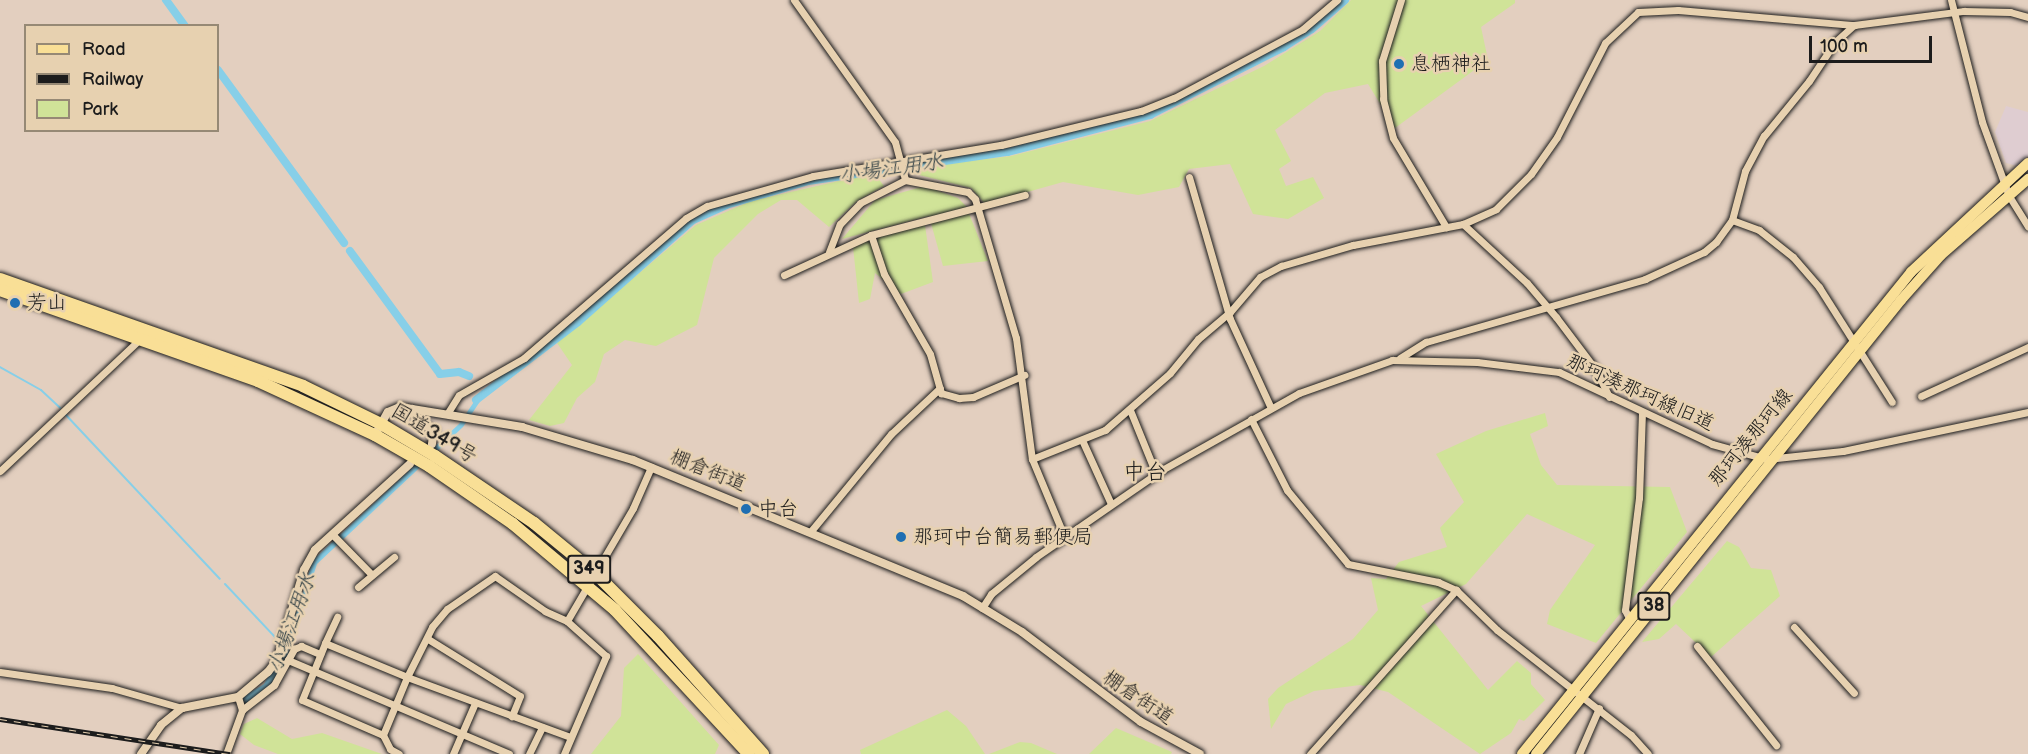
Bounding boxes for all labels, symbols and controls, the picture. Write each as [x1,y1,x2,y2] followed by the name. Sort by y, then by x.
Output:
[24,24,219,132] legend
[1812,24,1935,62] scale bar
[1820,36,1868,57] text: 100 m
[82,39,126,60] text: Road
[1411,52,1491,76] place label: 息栖神社
[1392,57,1406,71] marker: 息栖神社
[82,69,144,90] text: Railway
[82,99,118,120] text: Park
[837,149,945,189] water label: 小場江用水
[27,291,67,315] place label: 芳山
[8,296,22,310] marker: 芳山
[1562,349,1718,437] street label: 那珂湊那珂線旧道
[1704,384,1798,492] street label: 那珂湊那珂線
[387,399,481,469] street label: 国道349号
[666,445,750,497] street label: 棚倉街道
[1123,460,1167,486] district label: 中台
[758,497,798,521] place label: 中台
[739,502,753,516] marker: 中台
[913,525,1093,549] place label: 那珂中台簡易郵便局
[894,530,908,544] marker: 那珂中台簡易郵便局
[566,554,612,584] road number: 349
[262,569,322,677] water label: 小場江用水
[1636,591,1672,621] road number: 38
[1098,666,1178,730] street label: 棚倉街道

